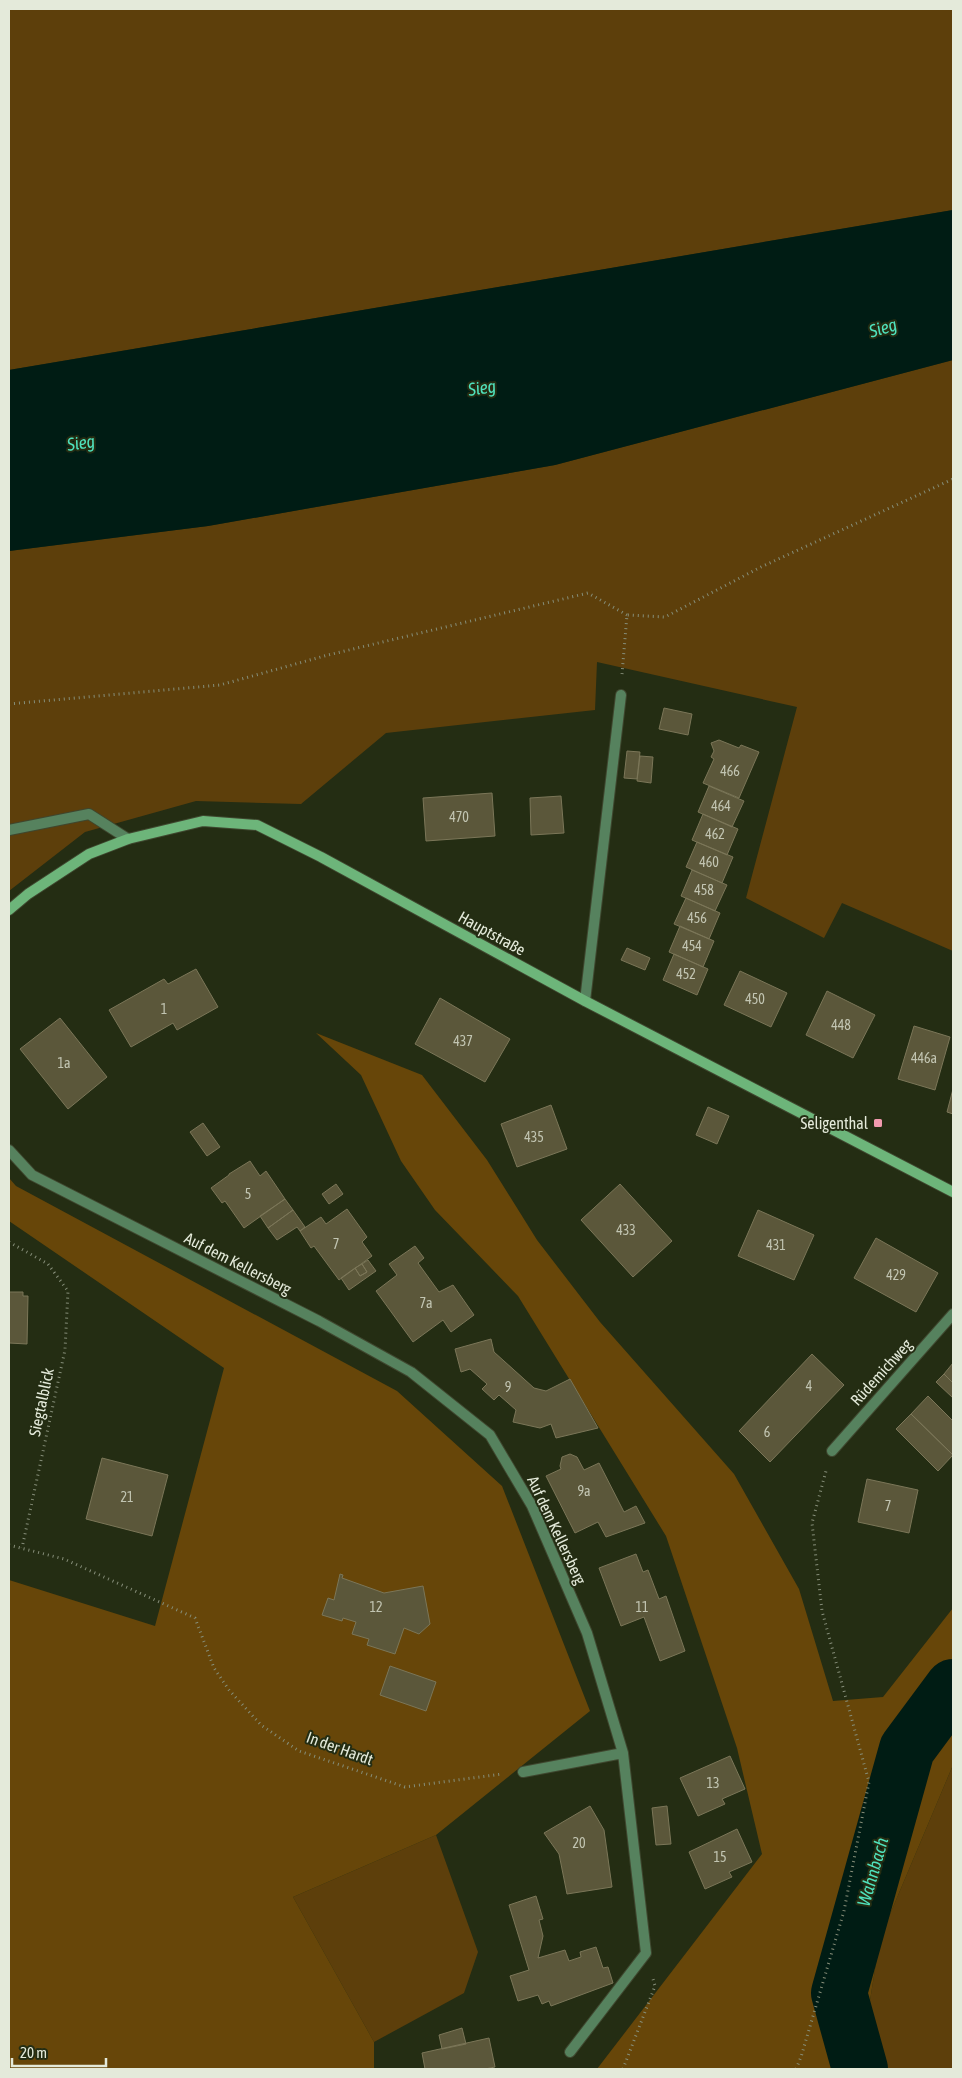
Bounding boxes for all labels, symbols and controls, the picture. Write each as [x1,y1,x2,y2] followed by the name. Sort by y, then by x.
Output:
[866,314,899,342] water label: Sieg
[466,375,497,400] water label: Sieg
[65,430,96,455] water label: Sieg
[720,763,740,779] house number: 466
[711,798,731,814] house number: 464
[449,809,469,825] house number: 470
[705,826,725,842] house number: 462
[699,854,719,870] house number: 460
[694,882,714,898] house number: 458
[455,907,529,960] street label: Hauptstraße
[687,910,707,926] house number: 456
[682,938,702,954] house number: 454
[676,966,696,982] house number: 452
[745,991,765,1007] house number: 450
[161,1001,167,1017] house number: 1
[831,1017,851,1033] house number: 448
[453,1033,473,1049] house number: 437
[911,1050,937,1066] house number: 446a
[57,1055,71,1071] house number: 1a
[800,1114,869,1133] place label: Seligenthal
[872,1117,884,1129] marker: Seligenthal
[524,1129,544,1145] house number: 435
[245,1186,251,1202] house number: 5
[616,1222,636,1238] house number: 433
[181,1228,295,1299] street label: Auf dem Kellersberg
[333,1236,339,1252] house number: 7
[766,1237,786,1253] house number: 431
[886,1267,906,1283] house number: 429
[419,1295,433,1311] house number: 7a
[847,1335,916,1410] street label: Rüdemichweg
[25,1366,58,1438] street label: Siegtalblick
[806,1378,813,1394] house number: 4
[505,1379,511,1395] house number: 9
[764,1424,771,1440] house number: 6
[523,1473,590,1588] street label: Auf dem Kellersberg
[577,1483,591,1499] house number: 9a
[120,1489,134,1505] house number: 21
[885,1498,891,1514] house number: 7
[369,1599,383,1615] house number: 12
[635,1599,649,1615] house number: 11
[304,1728,376,1768] street label: In der Hardt
[706,1775,720,1791] house number: 13
[572,1835,586,1851] house number: 20
[853,1835,892,1909] water label: Wahnbach
[713,1849,727,1865] house number: 15
[12,2036,106,2068] scale bar
[20,2044,47,2061] text: 20 m

